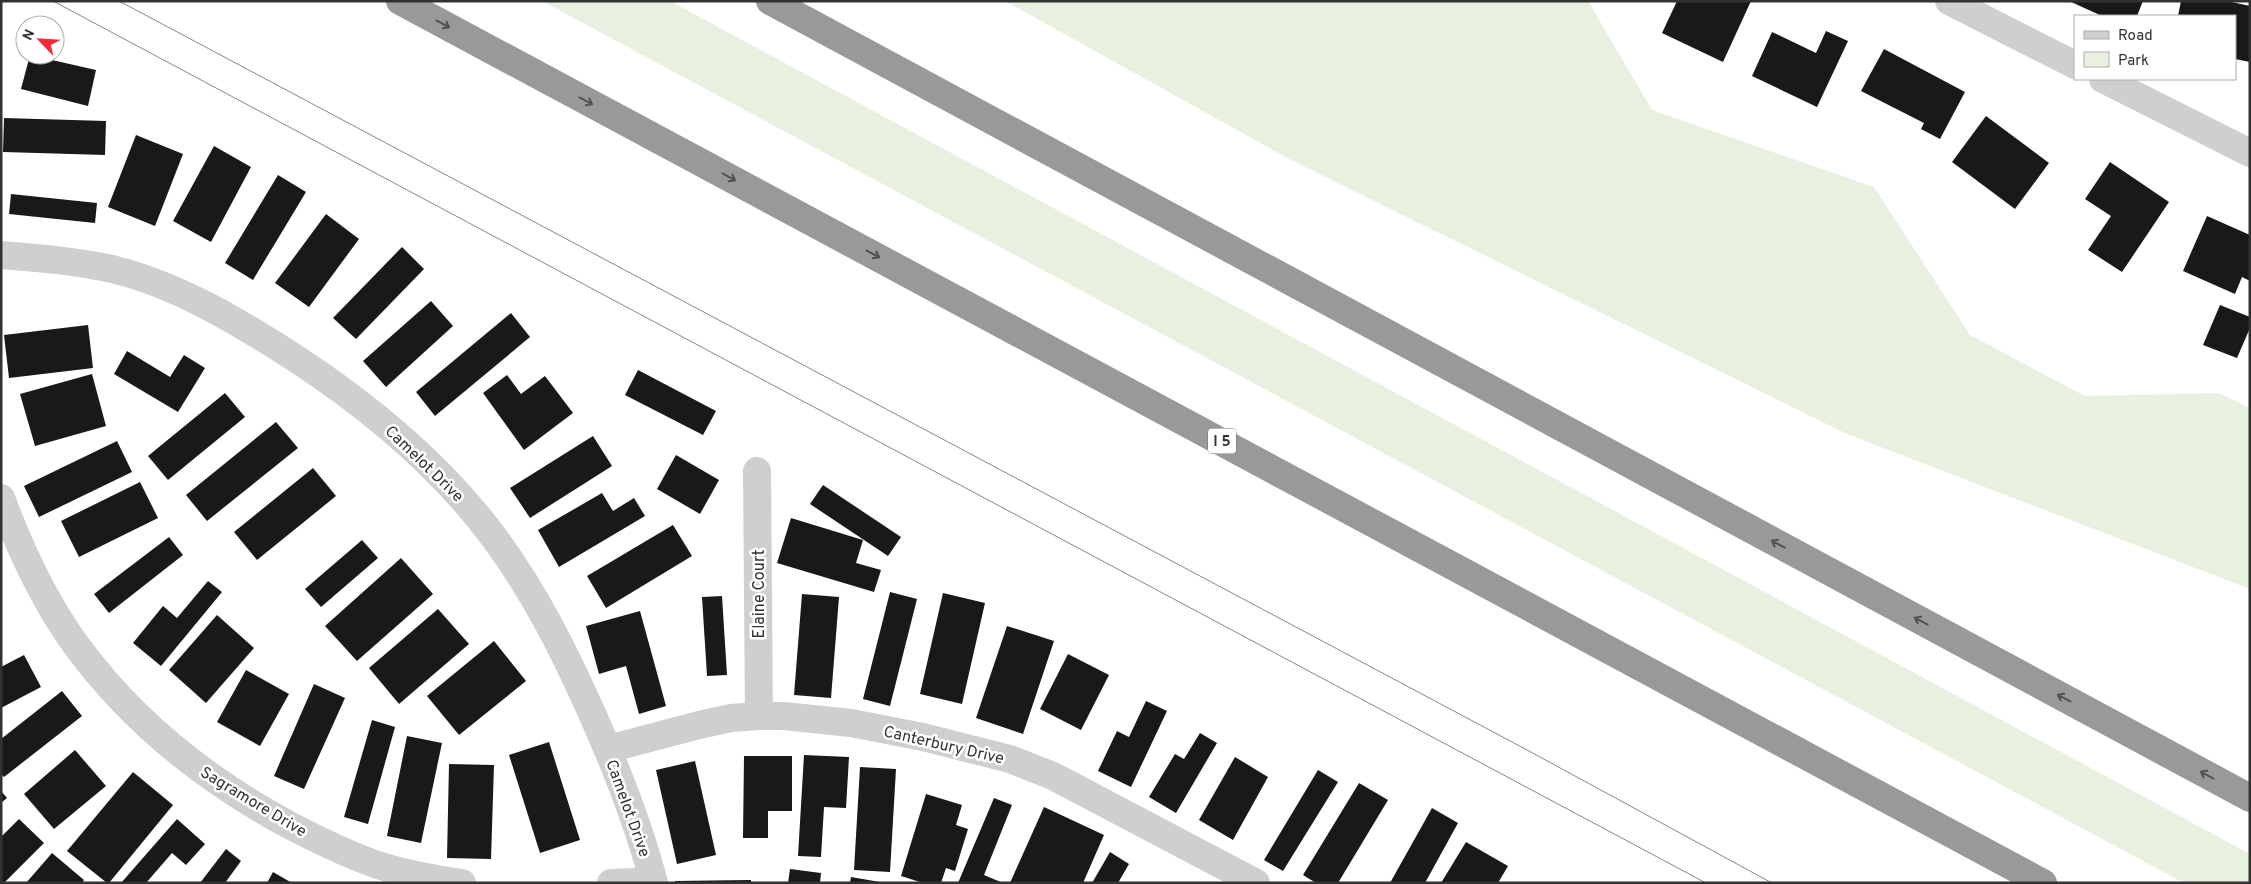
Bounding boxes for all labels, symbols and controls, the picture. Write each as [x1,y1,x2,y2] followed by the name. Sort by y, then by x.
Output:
[15,15,65,65] north arrow
[2074,15,2236,80] legend
[435,19,450,29] one-way arrow
[20,27,39,43] text: N
[2118,27,2153,46] text: Road
[2118,52,2149,71] text: Park
[578,97,593,106] one-way arrow
[722,173,736,183] one-way arrow
[865,249,880,259] one-way arrow
[380,422,467,507] street label: Camelot Drive
[1208,428,1236,454] road number: I 5
[1770,539,1785,549] one-way arrow
[750,550,770,638] street label: Elaine Court
[1913,616,1928,626] one-way arrow
[2056,693,2071,703] one-way arrow
[881,722,1006,770] street label: Canterbury Drive
[600,757,654,860] street label: Camelot Drive
[196,763,310,842] street label: Sagramore Drive
[2200,770,2215,779] one-way arrow

